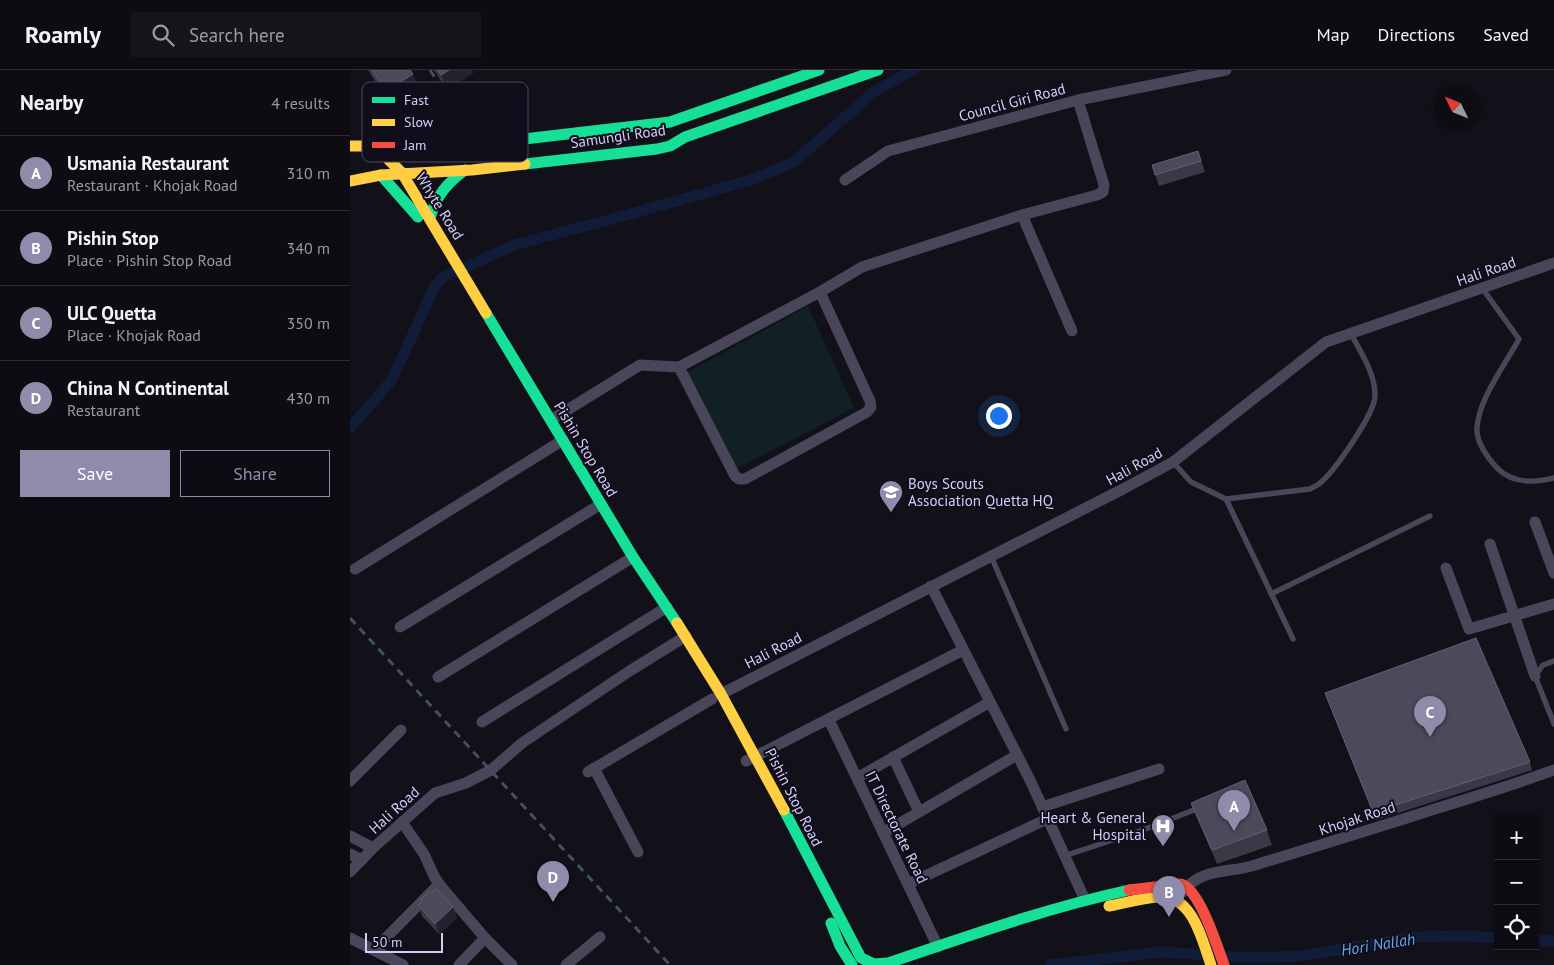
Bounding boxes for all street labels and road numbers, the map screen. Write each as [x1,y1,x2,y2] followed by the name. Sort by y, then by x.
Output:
[957,79,1067,125] street label: Council Giri Road
[569,120,667,152] street label: Samungli Road
[412,169,468,243] street label: Whyte Road
[1454,252,1518,290] street label: Hali Road
[550,398,622,500] street label: Pishin Stop Road
[1102,443,1166,489] street label: Hali Road
[741,628,805,672] street label: Hali Road
[761,745,827,849] street label: Pishin Stop Road
[861,768,933,886] street label: IT Directorate Road
[365,782,423,838] street label: Hali Road
[1316,797,1398,839] street label: Khojak Road

